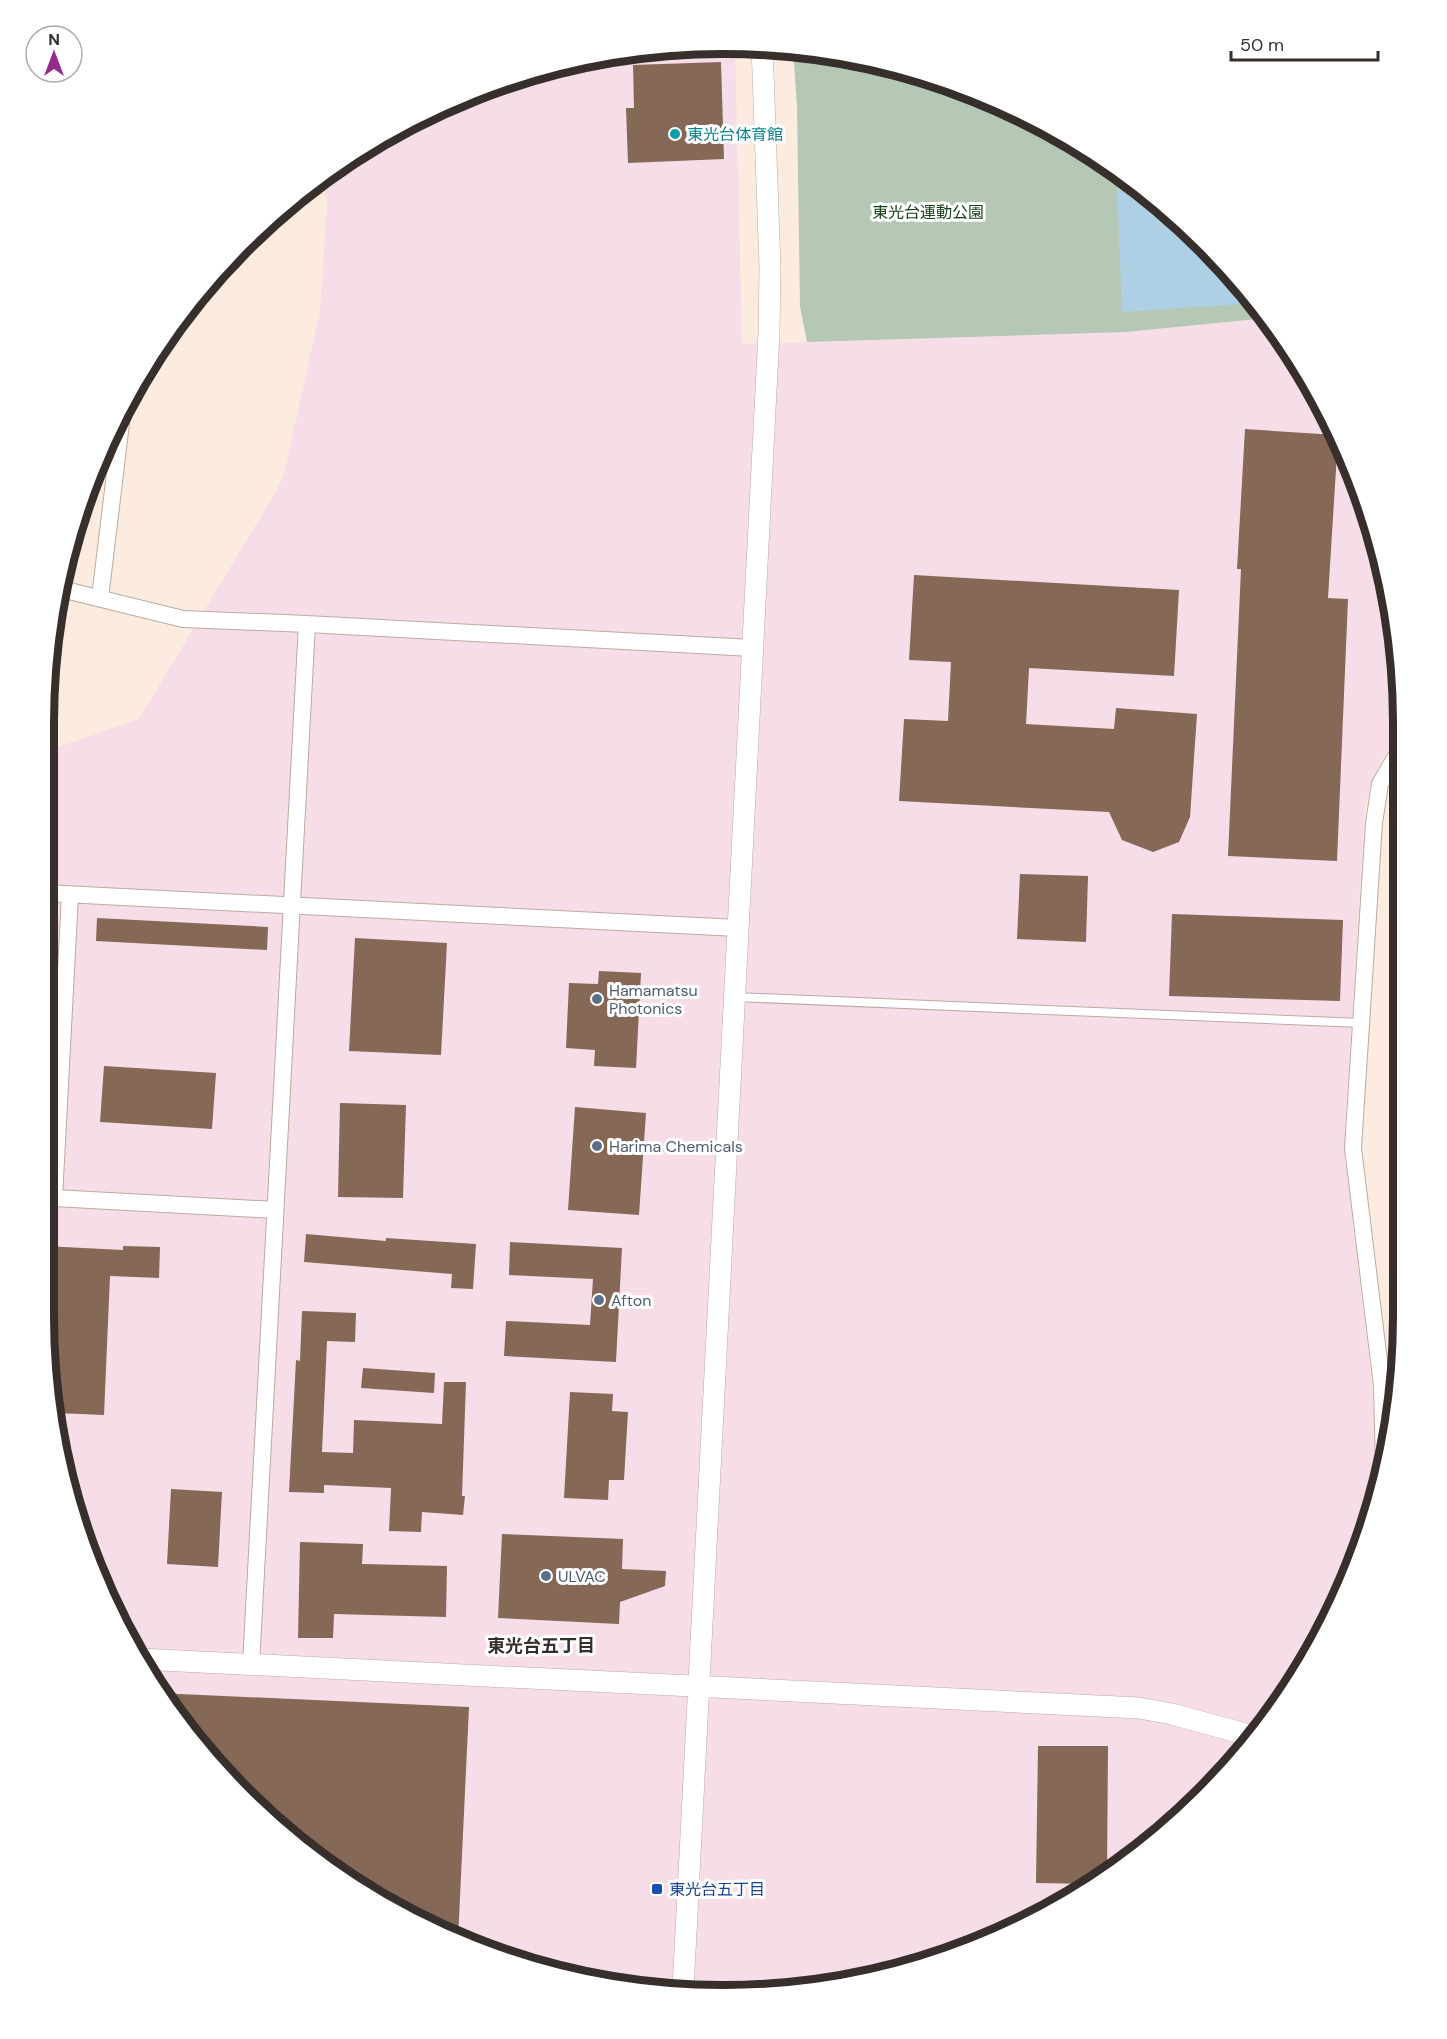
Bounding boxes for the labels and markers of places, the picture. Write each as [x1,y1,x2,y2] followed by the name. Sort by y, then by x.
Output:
[687,124,783,145] place label: 東光台体育館
[668,127,682,141] marker: 東光台体育館
[609,980,698,1019] place label: Hamamatsu Photonics
[590,992,604,1006] marker: Hamamatsu Photonics
[609,1136,743,1157] place label: Harima Chemicals
[590,1139,604,1153] marker: Harima Chemicals
[611,1290,652,1311] place label: Afton
[592,1293,606,1307] marker: Afton
[558,1566,606,1587] place label: ULVAC
[539,1569,553,1583] marker: ULVAC
[669,1879,765,1900] place label: 東光台五丁目
[650,1882,664,1896] marker: 東光台五丁目

